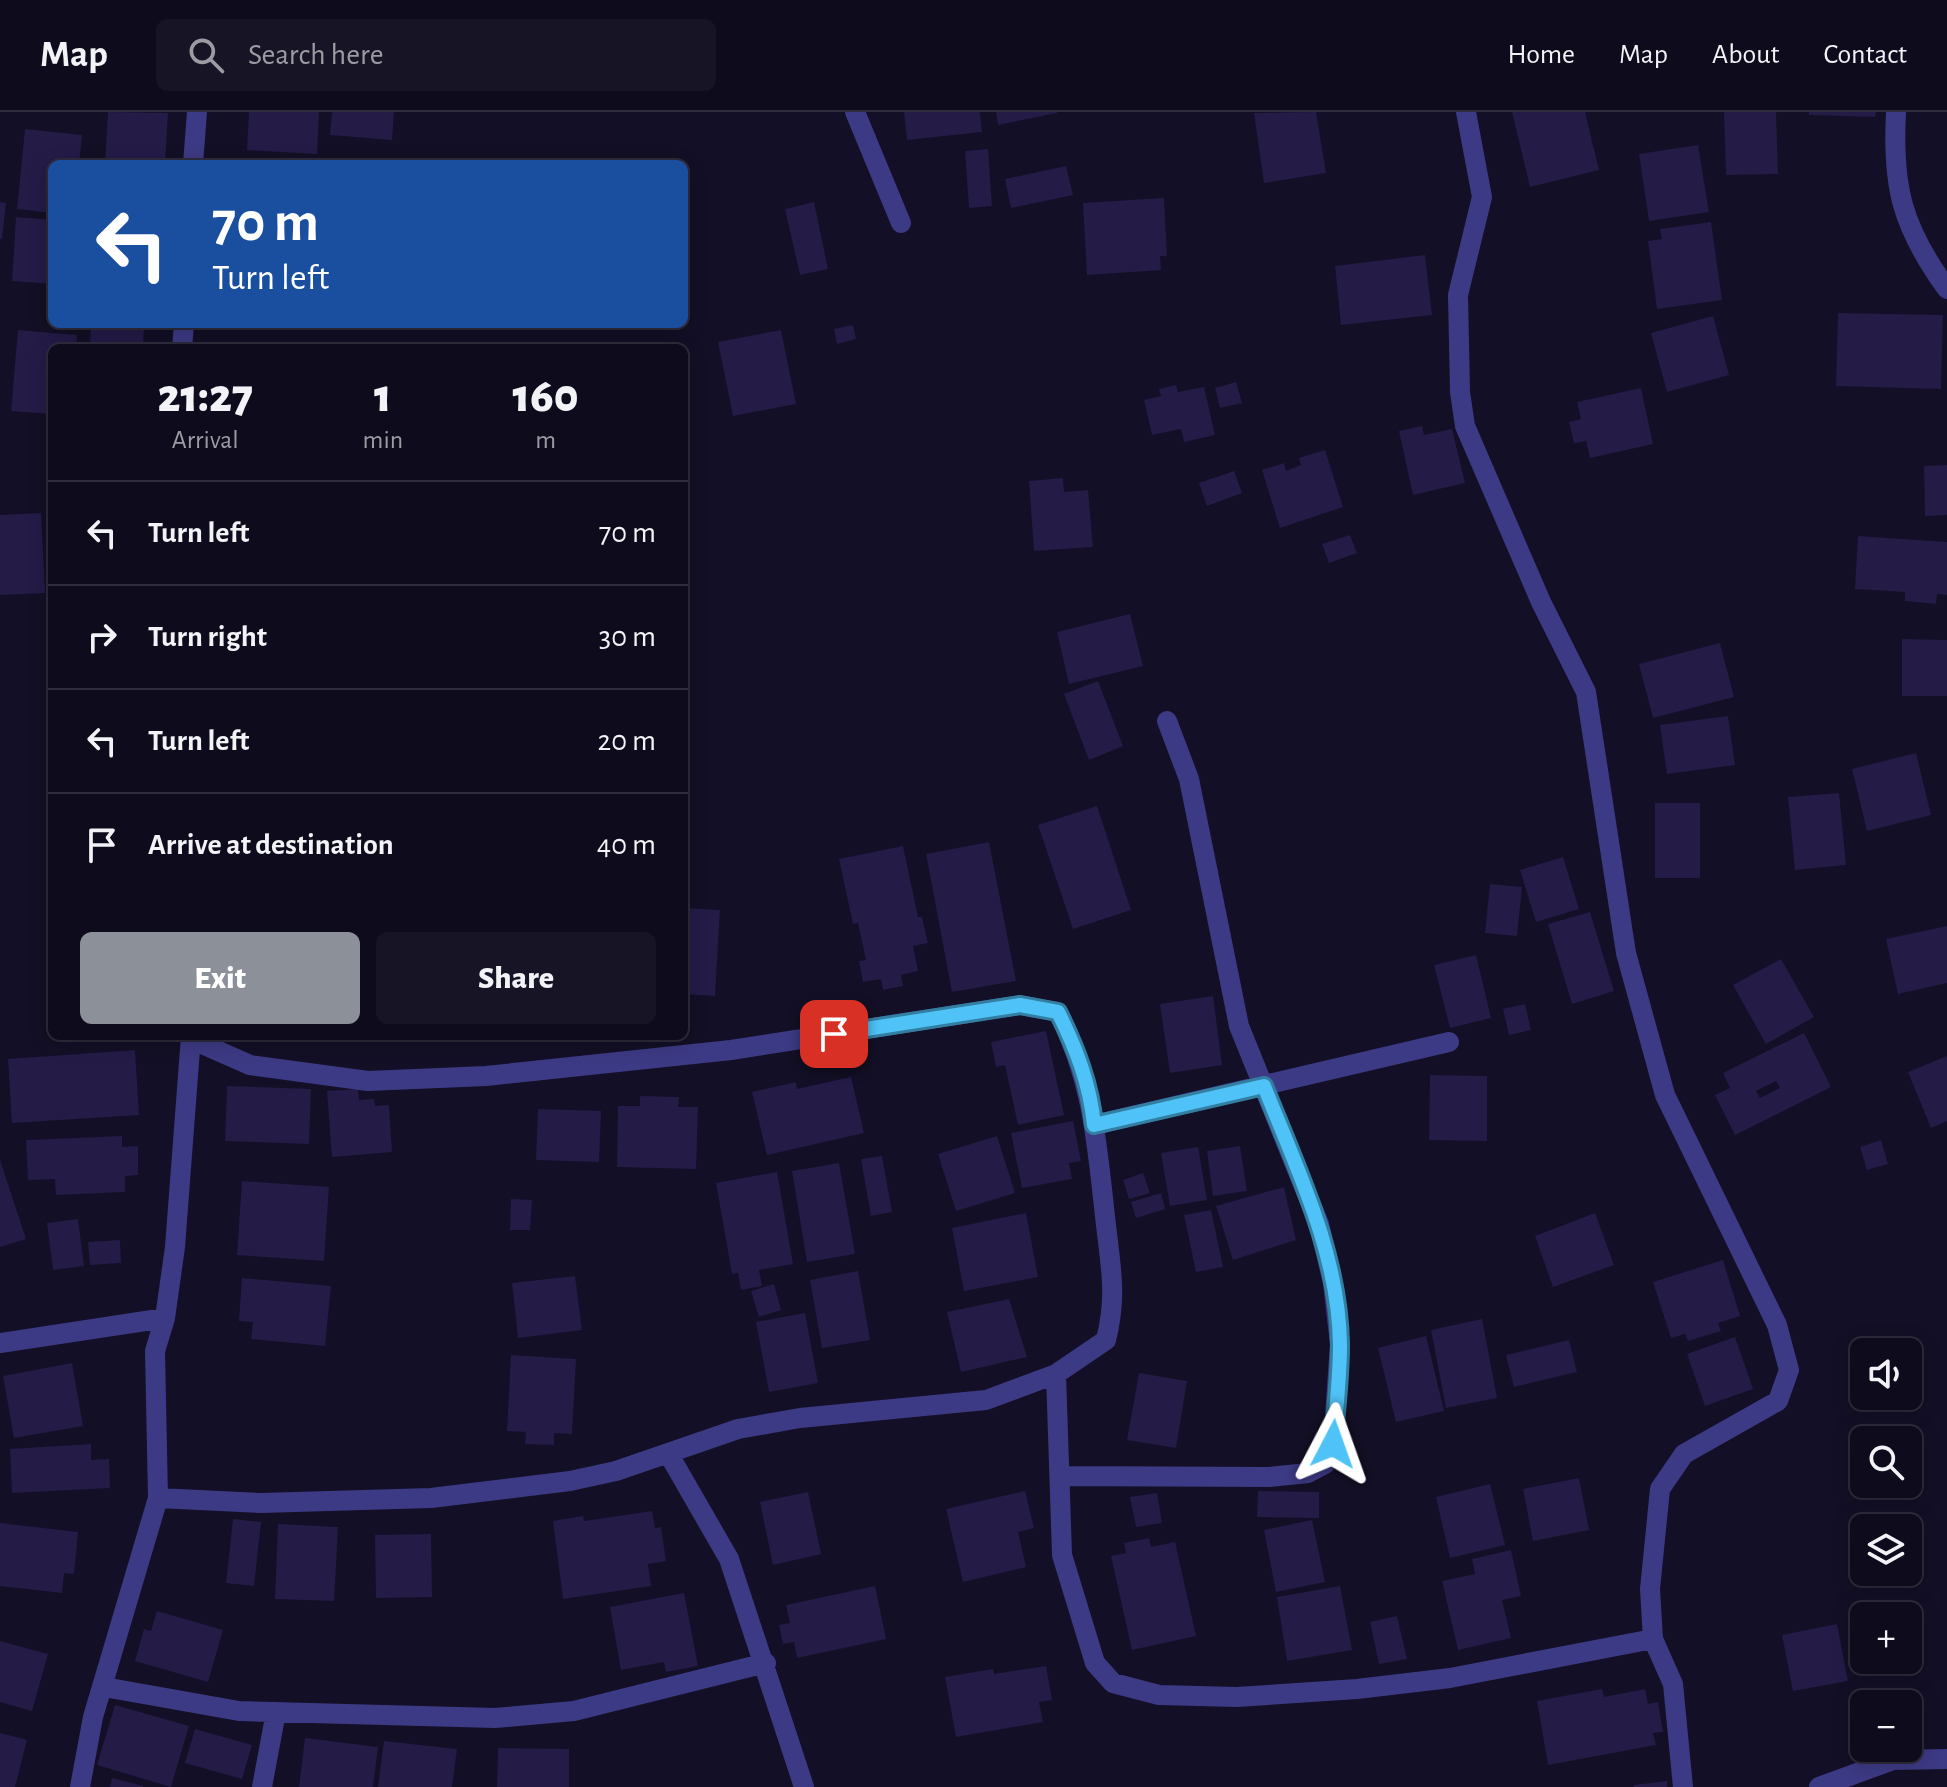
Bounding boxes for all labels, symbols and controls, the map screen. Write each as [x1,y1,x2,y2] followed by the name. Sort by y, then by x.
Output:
[156,19,716,91] search box
[184,33,228,77] icon: search
[40,36,108,74] text: Map
[248,40,384,70] text: Search here
[1508,41,1575,69] text: Home
[1619,41,1668,69] text: Map
[1712,41,1780,69] text: About
[1824,41,1907,69] text: Contact
[80,192,184,296] icon: left
[212,195,319,251] text: 70 m
[212,260,329,296] text: Turn left
[157,373,253,421] text: 21:27
[374,373,392,421] text: 1
[513,373,579,421] text: 160
[172,427,239,453] text: Arrival
[363,427,403,453] text: min
[535,427,556,453] text: m
[80,511,124,555] icon: left
[148,518,249,548] text: Turn left
[599,518,656,548] text: 70 m
[80,615,124,659] icon: right
[148,622,267,652] text: Turn right
[599,622,656,652] text: 30 m
[80,719,124,763] icon: left
[148,726,249,756] text: Turn left
[598,726,656,756] text: 20 m
[80,823,124,867] icon: arrive
[148,830,394,860] text: Arrive at destination
[597,830,656,860] text: 40 m
[80,932,360,1024] button: Exit
[376,932,656,1024] button: Share
[800,1000,868,1068] pin
[812,1012,856,1056] icon: arrive
[1850,1338,1922,1762] map controls
[1850,1338,1922,1410] button: sound
[1291,1402,1375,1486] position arrow
[1850,1426,1922,1498] button: search
[1850,1514,1922,1586] button: layers
[1850,1602,1922,1674] button: +
[1850,1690,1922,1762] button: −

